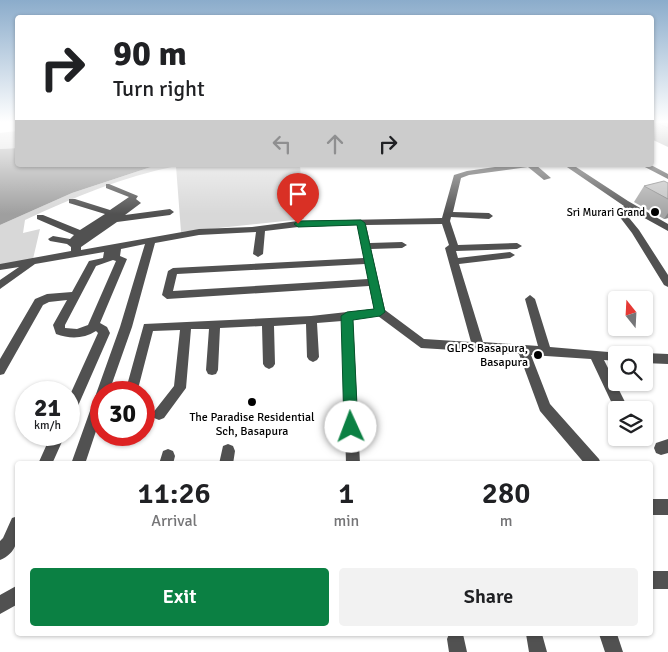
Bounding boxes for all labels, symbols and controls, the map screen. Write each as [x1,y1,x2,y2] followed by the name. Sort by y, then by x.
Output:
[113,32,187,75] text: 90 m
[30,35,95,100] icon: right
[113,75,205,102] text: Turn right
[268,130,296,158] icon: left
[321,130,349,158] icon: ahead
[374,130,402,158] icon: right
[277,173,319,224] pin
[284,180,312,208] icon: arrive
[567,206,645,219] place label: Sri Murari Grand
[649,206,661,218] marker: Sri Murari Grand
[608,291,652,336] north arrow
[608,291,653,446] map controls
[447,341,528,370] place label: GLPS Basapura, Basapura
[608,346,653,391] button: search
[532,349,544,361] marker: GLPS Basapura, Basapura
[90,381,155,446] speed limit sign: 30
[34,392,61,423] text: 21
[246,396,258,408] marker: The Paradise Residential Sch, Basapura
[324,400,376,452] position arrow
[608,401,653,446] button: layers
[189,410,315,439] place label: The Paradise Residential Sch, Basapura
[34,418,61,433] text: km/h
[138,475,211,512] text: 11:26
[338,475,354,512] text: 1
[482,475,530,512] text: 280
[151,511,197,531] text: Arrival
[333,511,359,531] text: min
[500,511,512,531] text: m
[30,568,329,626] button: Exit
[339,568,638,626] button: Share

